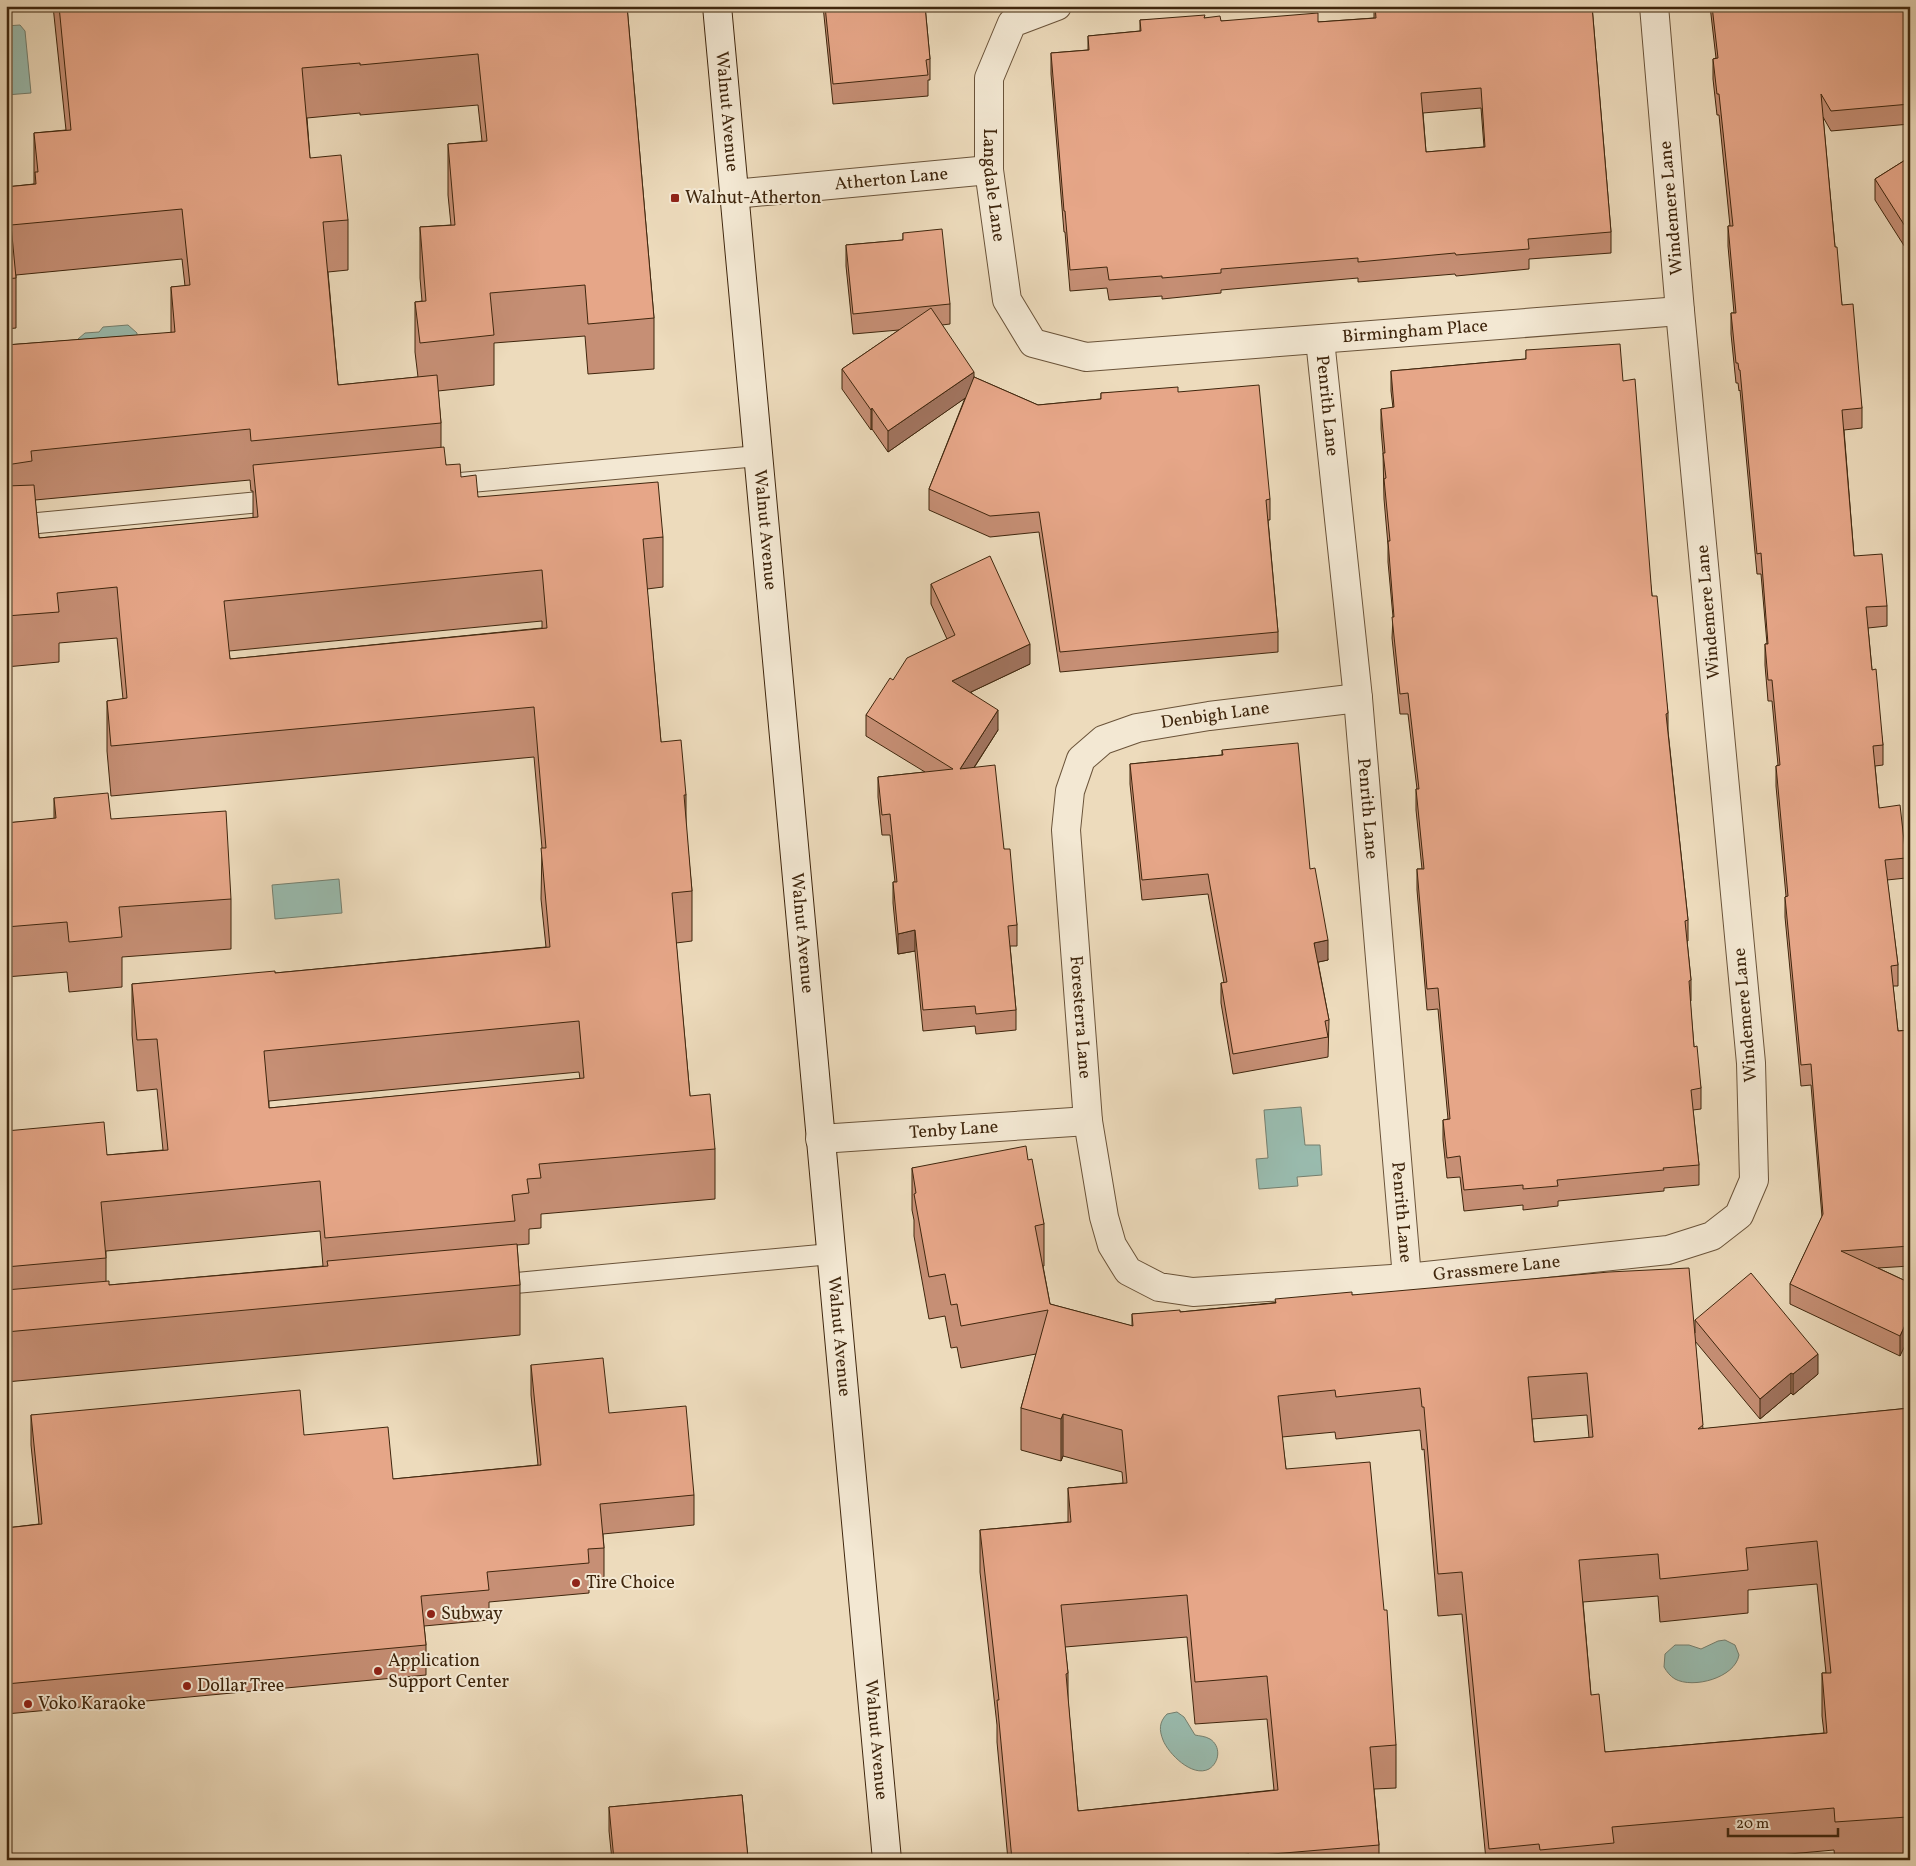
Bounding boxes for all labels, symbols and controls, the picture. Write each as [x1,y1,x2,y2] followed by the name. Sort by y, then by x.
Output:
[709,50,745,173] street label: Walnut Avenue
[976,128,1011,243] street label: Langdale Lane
[1654,140,1690,276] street label: Windemere Lane
[833,161,949,197] street label: Atherton Lane
[685,186,822,211] place label: Walnut-Atherton
[669,192,681,204] marker: Walnut-Atherton
[1341,313,1489,350] street label: Birmingham Place
[1309,354,1345,457] street label: Penrith Lane
[747,468,783,591] street label: Walnut Avenue
[1691,544,1727,680] street label: Windemere Lane
[1159,696,1271,736] street label: Denbigh Lane
[1351,757,1384,860] street label: Penrith Lane
[784,872,820,994] street label: Walnut Avenue
[1728,947,1764,1083] street label: Windemere Lane
[1063,955,1097,1080] street label: Foresterra Lane
[908,1115,999,1145] street label: Tenby Lane
[1385,1161,1418,1264] street label: Penrith Lane
[1432,1249,1562,1288] street label: Grassmere Lane
[821,1275,857,1398] street label: Walnut Avenue
[586,1571,675,1596] place label: Tire Choice
[570,1577,582,1589] marker: Tire Choice
[441,1602,503,1627] place label: Subway
[425,1608,437,1620] marker: Subway
[388,1649,509,1695] place label: Application Support Center
[372,1665,384,1677] marker: Application Support Center
[197,1674,284,1699] place label: Dollar Tree
[858,1678,894,1801] street label: Walnut Avenue
[181,1680,193,1692] marker: Dollar Tree
[38,1692,146,1717] place label: Voko Karaoke
[22,1698,34,1710] marker: Voko Karaoke
[1728,1806,1838,1838] scale bar
[1736,1814,1769,1835] text: 20 m

